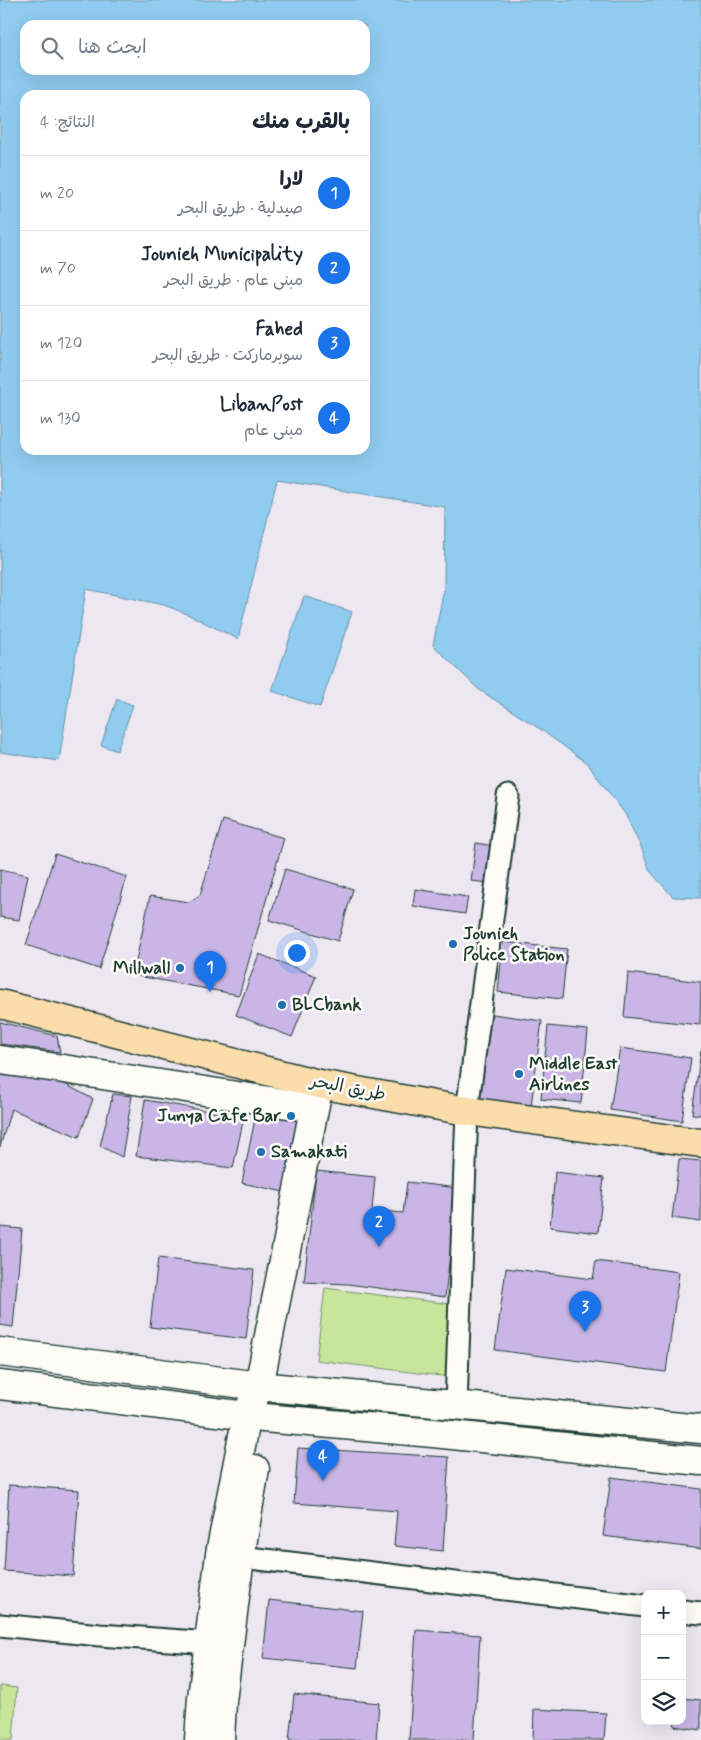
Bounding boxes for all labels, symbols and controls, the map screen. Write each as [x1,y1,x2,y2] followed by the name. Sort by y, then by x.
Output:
[20,20,370,75] search box
[38,34,66,62] icon: search
[78,35,147,60] text: ابحث هنا
[252,108,350,136] text: بالقرب منك
[40,112,95,133] text: النتائج: 4
[280,167,303,192] text: لارا
[40,183,74,204] text: 20 m
[330,183,338,204] text: 1
[178,198,303,219] text: صيدلية · طريق البحر
[141,242,303,267] text: Jounieh Municipality
[40,258,76,279] text: 70 m
[330,258,338,279] text: 2
[164,270,303,291] text: مبنى عام · طريق البحر
[256,317,303,342] text: Fahed
[40,333,82,354] text: 120 m
[330,333,338,354] text: 3
[153,345,303,366] text: سوبرماركت · طريق البحر
[220,392,303,417] text: LibanPost
[40,408,81,429] text: 130 m
[329,408,339,429] text: 4
[244,420,303,441] text: مبنى عام
[463,922,565,967] place label: Jounieh Police Station
[447,938,459,950] marker: Jounieh Police Station
[284,940,310,966] your location
[194,951,226,992] pin: 1
[113,956,170,980] place label: Millwall
[174,962,186,974] marker: Millwall
[292,993,362,1017] place label: BLCbank
[276,999,288,1011] marker: BLCbank
[529,1052,618,1097] place label: Middle East Airlines
[513,1068,525,1080] marker: Middle East Airlines
[306,1069,388,1107] street label: طريق البحر
[157,1104,281,1128] place label: Junya Cafe Bar
[285,1110,297,1122] marker: Junya Cafe Bar
[271,1140,347,1164] place label: Samakati
[255,1146,267,1158] marker: Samakati
[363,1206,395,1247] pin: 2
[569,1291,601,1332] pin: 3
[307,1440,339,1481] pin: 4
[641,1590,686,1725] map controls
[641,1590,686,1635] button: +
[641,1635,686,1680] button: −
[641,1680,686,1725] button: layers

